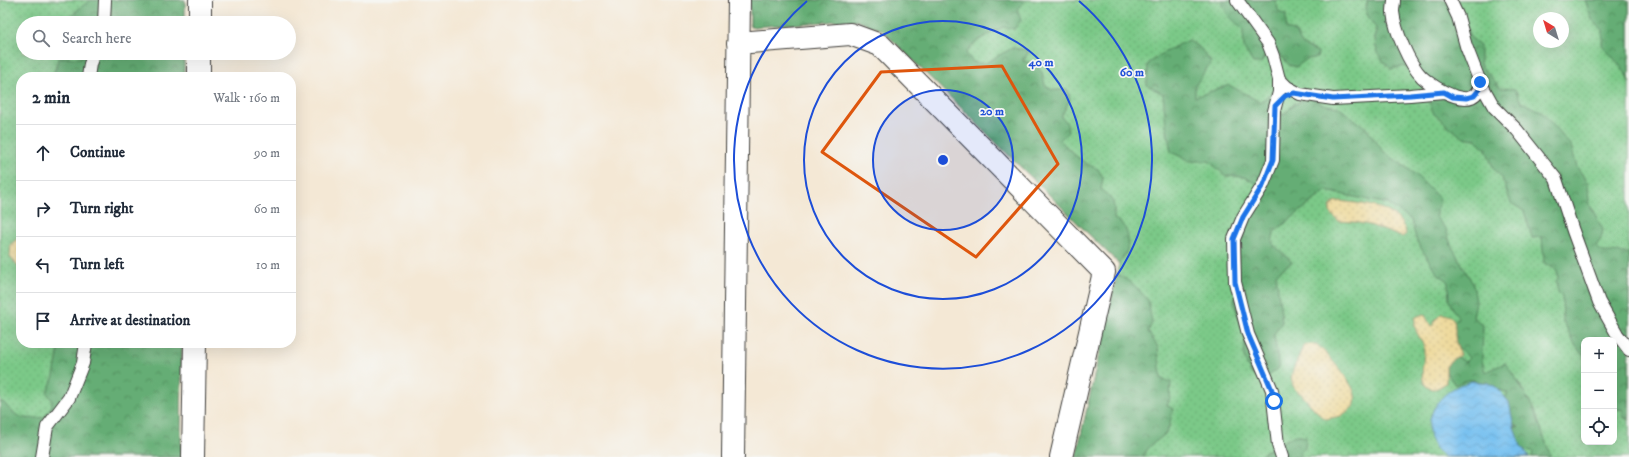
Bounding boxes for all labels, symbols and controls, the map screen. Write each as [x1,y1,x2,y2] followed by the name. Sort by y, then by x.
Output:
[1533,12,1569,48] north arrow
[16,16,296,60] search box
[30,27,52,49] icon: search
[62,29,131,48] text: Search here
[1028,55,1053,70] text: 40 m
[1120,65,1144,80] text: 60 m
[1471,73,1489,91] route end
[32,87,70,109] text: 2 min
[213,90,280,106] text: Walk · 160 m
[980,104,1004,119] text: 20 m
[32,142,54,164] icon: ahead
[70,143,125,162] text: Continue
[254,145,280,161] text: 90 m
[936,153,950,167] centre of rings
[32,198,54,220] icon: right
[70,199,133,218] text: Turn right
[254,201,280,217] text: 60 m
[32,254,54,276] icon: left
[70,255,124,274] text: Turn left
[256,257,280,273] text: 10 m
[32,310,54,332] icon: arrive
[70,311,190,330] text: Arrive at destination
[1581,337,1617,445] map controls
[1581,337,1617,373] button: +
[1581,373,1617,409] button: −
[1265,392,1283,410] route start
[1581,409,1617,445] button: locate

